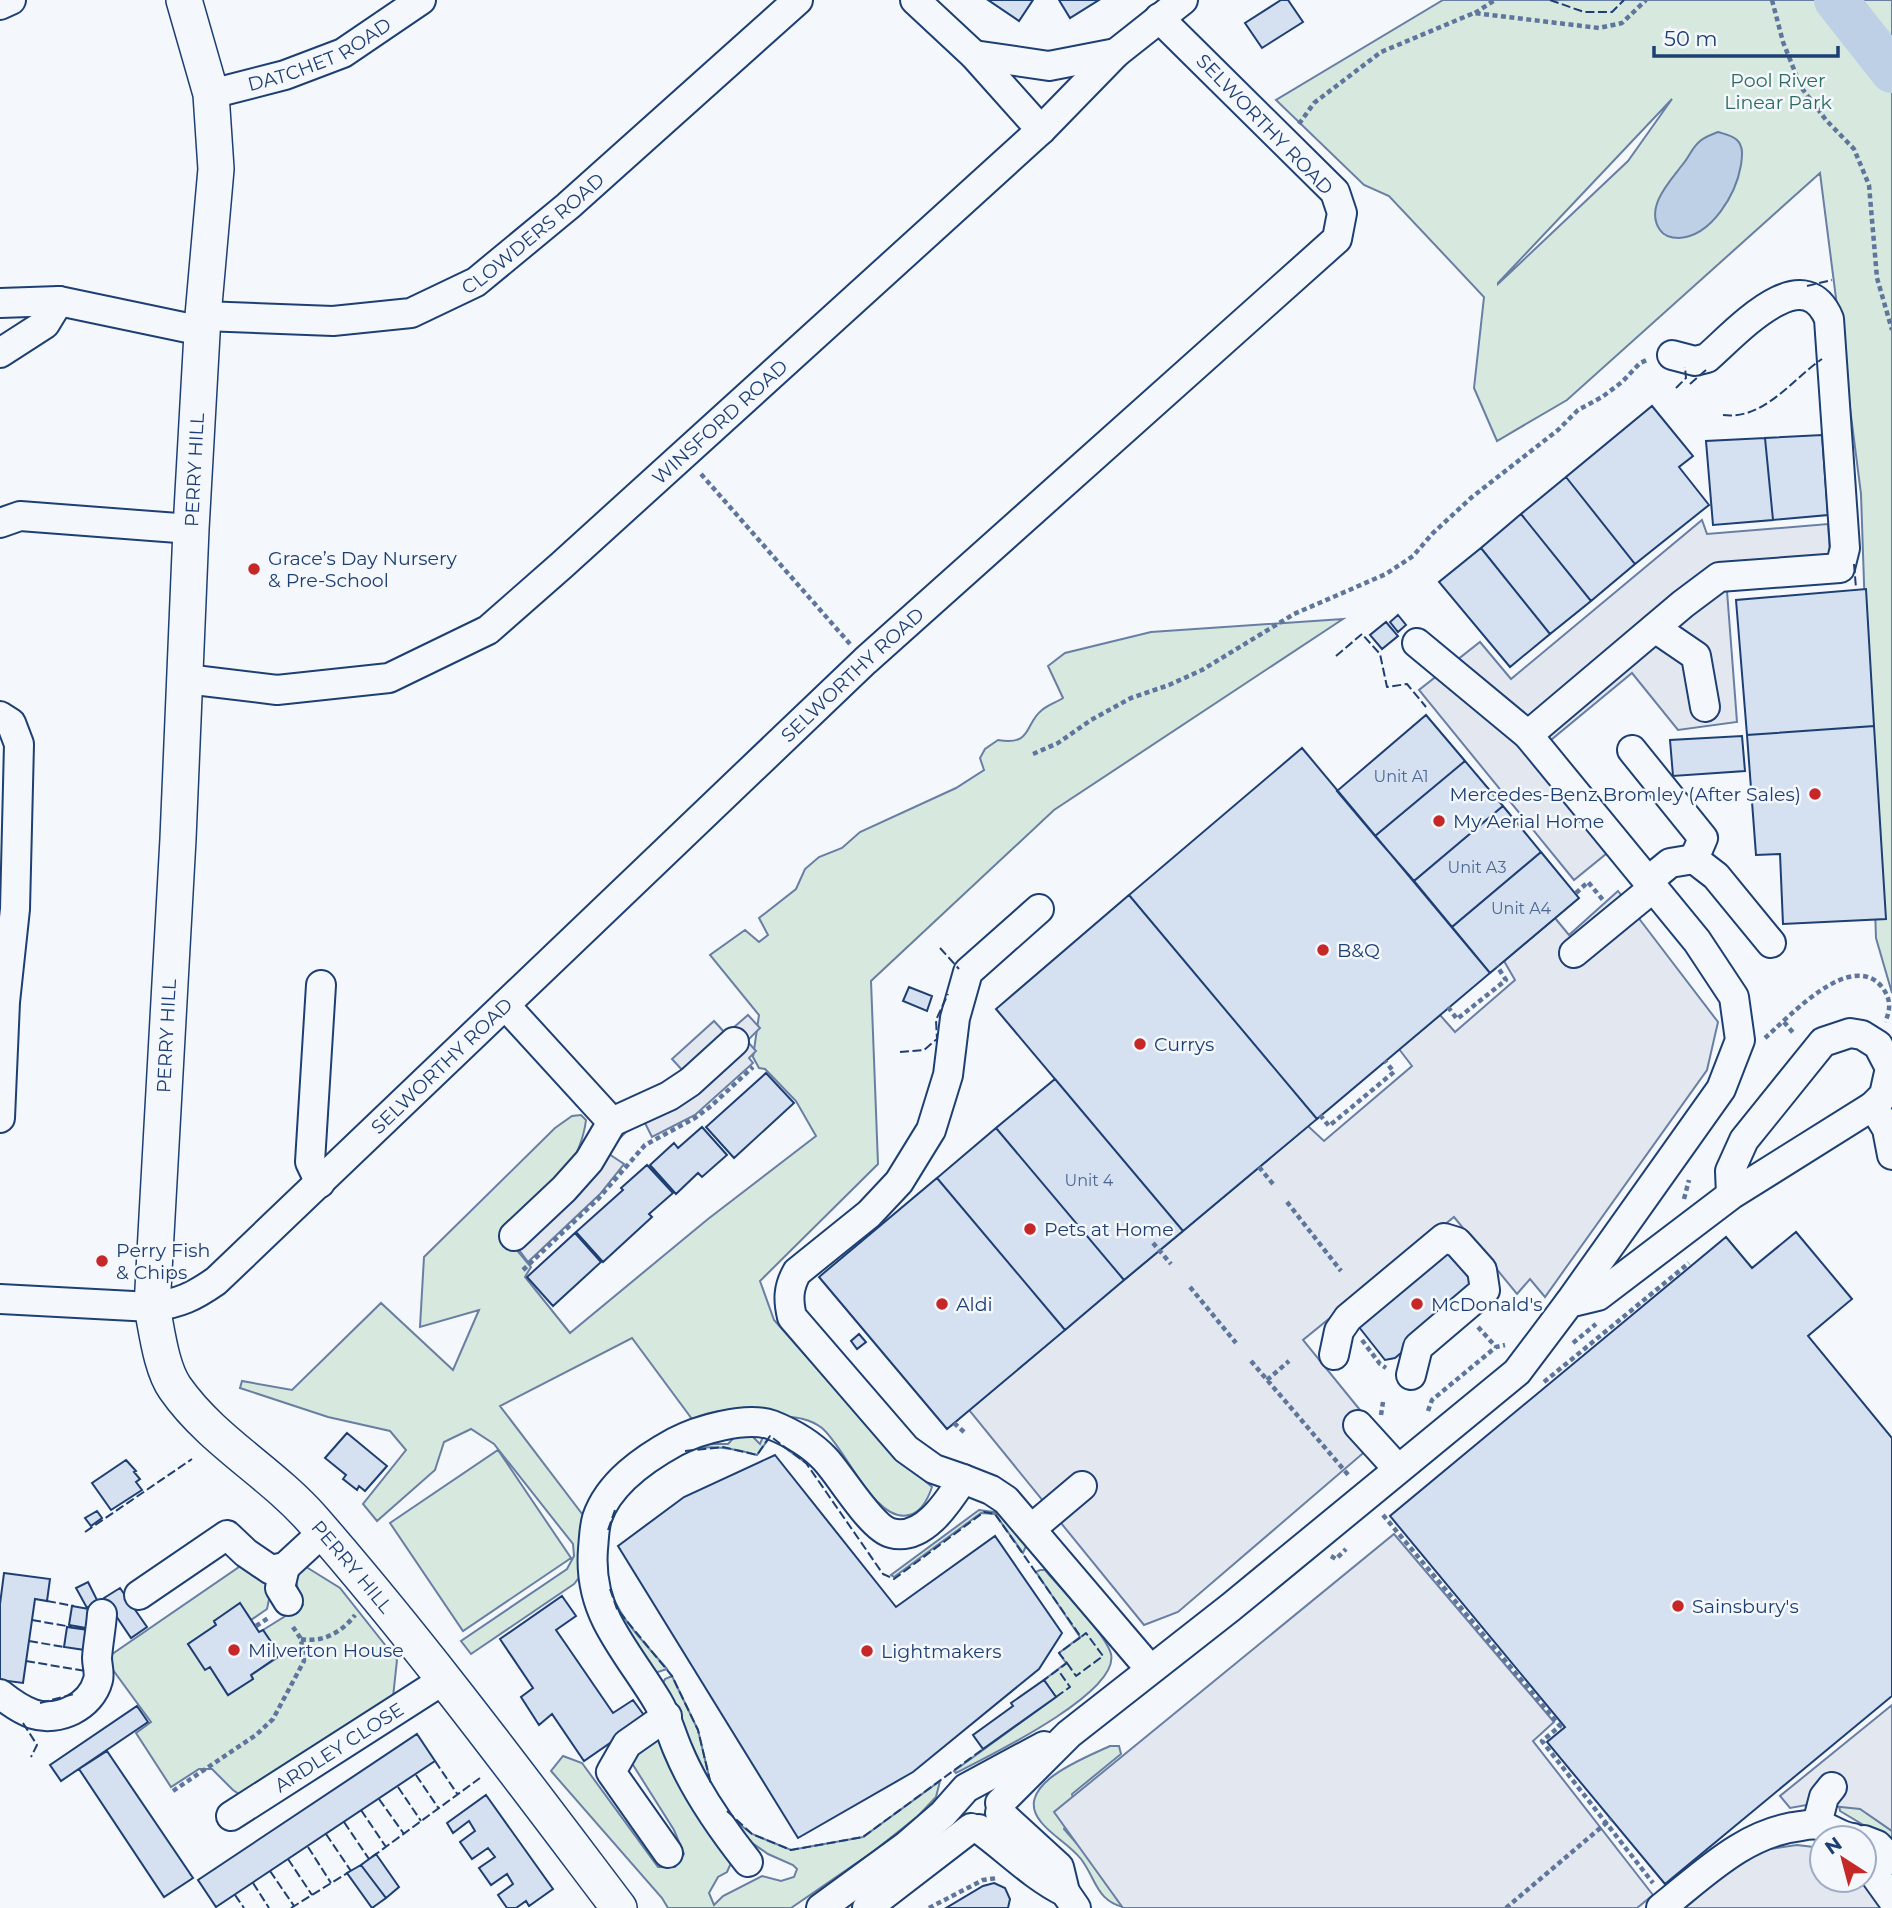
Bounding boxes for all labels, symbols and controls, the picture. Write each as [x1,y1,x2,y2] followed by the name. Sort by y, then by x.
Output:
[245,13,396,96] street label: DATCHET ROAD
[1654,14,1838,58] scale bar
[1664,26,1718,51] text: 50 m
[1192,49,1338,199] street label: SELWORTHY ROAD
[1724,69,1832,114] park label: Pool River Linear Park
[458,168,609,299] street label: CLOWDERS ROAD
[648,355,793,489] street label: WINSFORD ROAD
[180,412,209,528] street label: PERRY HILL
[268,547,458,592] place label: Grace’s Day Nursery & Pre-School
[246,561,262,577] marker: Grace’s Day Nursery & Pre-School
[776,603,929,747] street label: SELWORTHY ROAD
[1374,767,1428,786] house number: Unit A1
[1450,783,1801,806] place label: Mercedes-Benz Bromley (After Sales)
[1807,786,1823,802] marker: Mercedes-Benz Bromley (After Sales)
[1453,810,1604,833] place label: My Aerial Home
[1431,813,1447,829] marker: My Aerial Home
[1448,858,1507,877] house number: Unit A3
[1491,899,1551,918] house number: Unit A4
[1337,939,1380,962] place label: B&Q
[1315,942,1331,958] marker: B&Q
[152,978,181,1094] street label: PERRY HILL
[366,993,517,1139] street label: SELWORTHY ROAD
[1154,1033,1214,1056] place label: Currys
[1132,1036,1148,1052] marker: Currys
[1065,1171,1114,1190] house number: Unit 4
[1044,1218,1174,1241] place label: Pets at Home
[1022,1221,1038,1237] marker: Pets at Home
[116,1239,210,1284] place label: Perry Fish & Chips
[94,1253,110,1269] marker: Perry Fish & Chips
[956,1293,993,1316] place label: Aldi
[1431,1293,1543,1316] place label: McDonald's
[934,1296,950,1312] marker: Aldi
[1409,1296,1425,1312] marker: McDonald's
[306,1516,398,1619] street label: PERRY HILL
[1692,1595,1799,1618] place label: Sainsbury's
[1670,1598,1686,1614] marker: Sainsbury's
[248,1639,404,1662] place label: Milverton House
[881,1640,1002,1663] place label: Lightmakers
[226,1642,242,1658] marker: Milverton House
[859,1643,875,1659] marker: Lightmakers
[270,1698,408,1797] street label: ARDLEY CLOSE
[1808,1824,1878,1894] north arrow
[1820,1832,1846,1859] text: N

